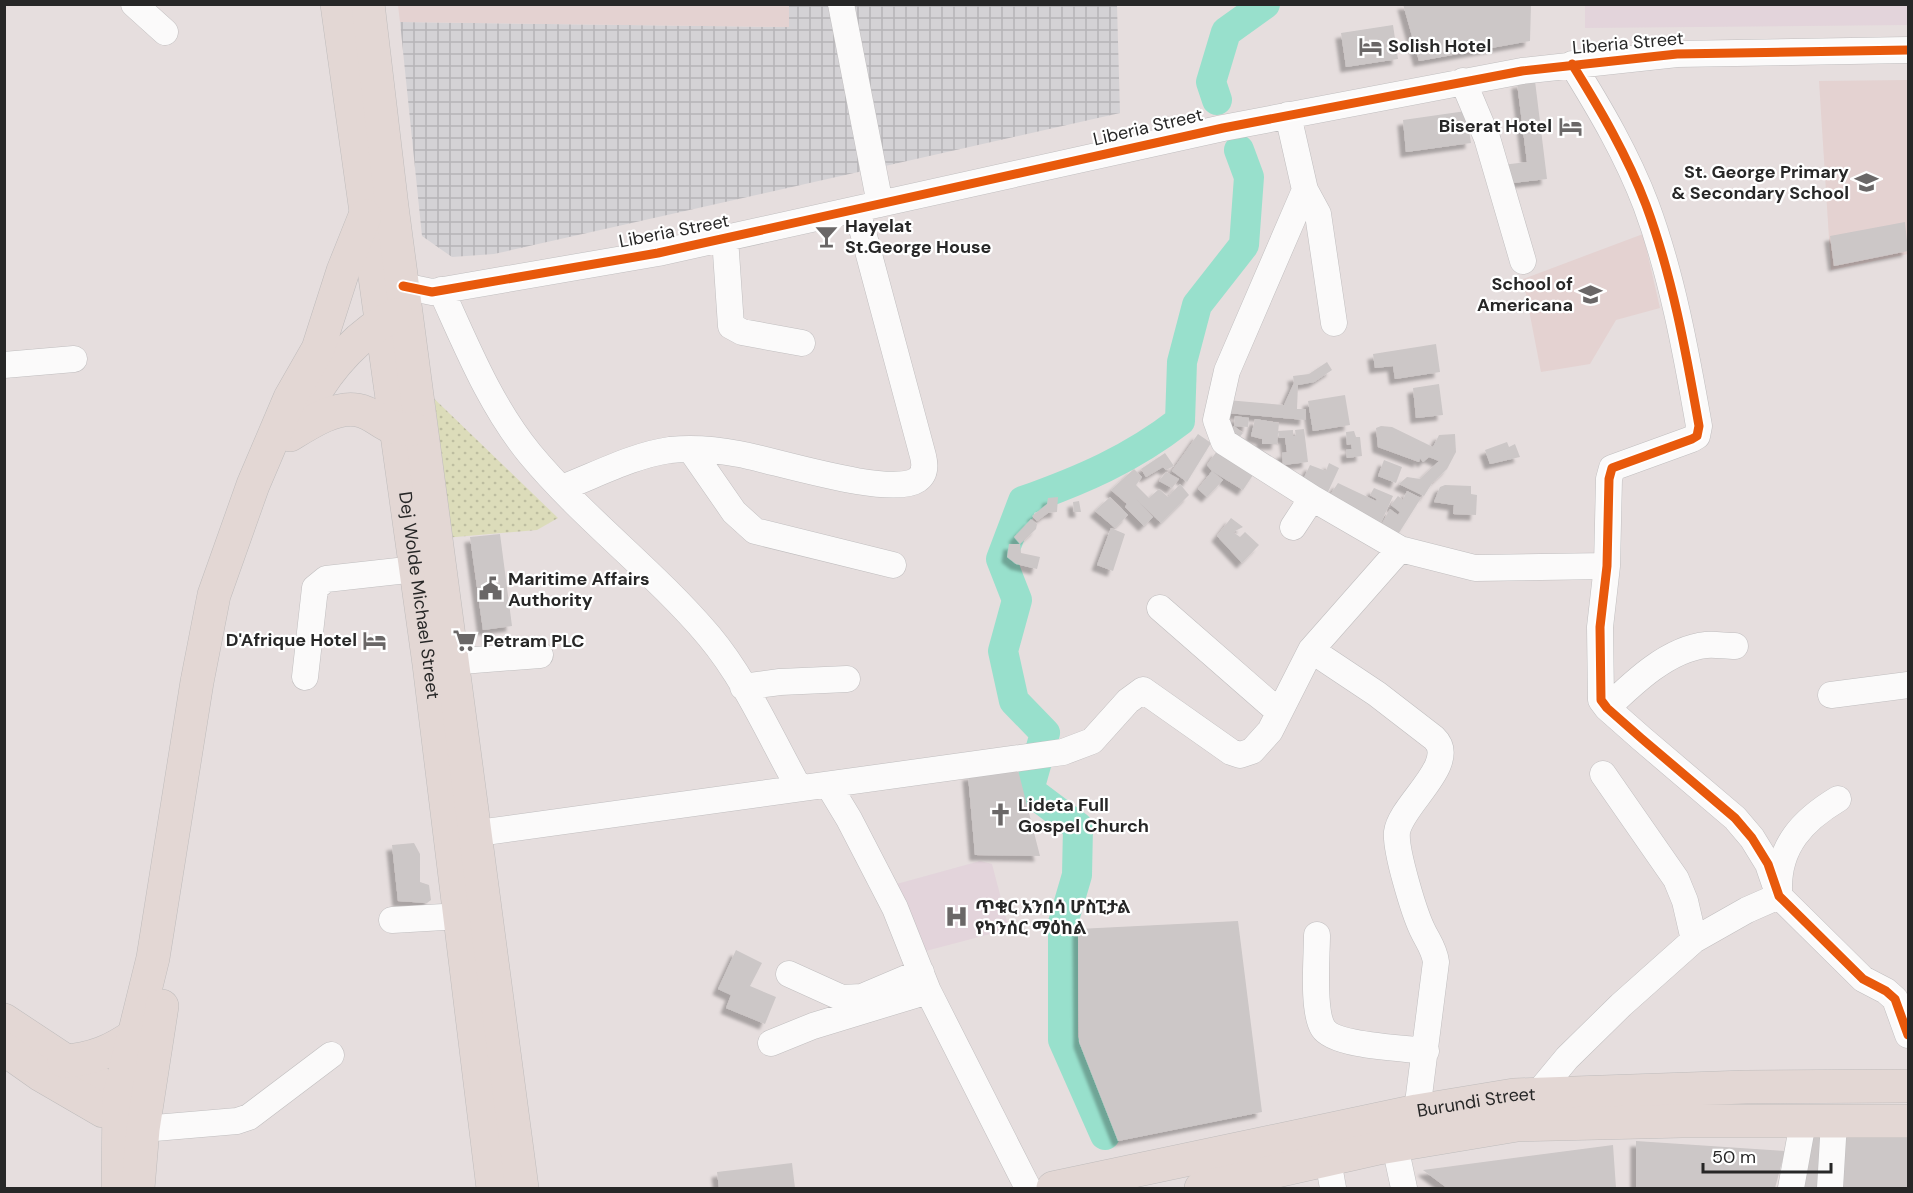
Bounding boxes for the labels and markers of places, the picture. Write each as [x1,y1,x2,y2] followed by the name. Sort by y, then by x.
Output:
[1357,33,1383,59] hotel icon: Solish Hotel
[1388,34,1491,58] place label: Solish Hotel
[1557,113,1583,139] hotel icon: Biserat Hotel
[1439,114,1552,138] place label: Biserat Hotel
[1672,160,1849,205] place label: St. George Primary & Secondary School
[1854,169,1880,195] school or university icon: St. George Primary & Secondary School
[845,214,992,259] place label: Hayelat St.George House
[814,223,840,249] bar icon: Hayelat St.George House
[1477,272,1573,317] place label: School of Americana
[1578,281,1604,307] school or university icon: School of Americana
[508,567,650,612] place label: Maritime Affairs Authority
[477,576,503,602] public building icon: Maritime Affairs Authority
[362,627,388,653] hotel icon: D'Afrique Hotel
[226,628,357,652] place label: D'Afrique Hotel
[452,628,478,654] supermarket icon: Petram PLC
[483,629,584,653] place label: Petram PLC
[1018,793,1149,838] place label: Lideta Full Gospel Church
[987,802,1013,828] church icon: Lideta Full Gospel Church
[975,895,1130,940] place label: ጥቁር አንበሳ ሆስፒታል የካንሰር ማዕከል
[944,904,970,930] hospital icon: ጥቁር አንበሳ ሆስፒታል የካንሰር ማዕከል

